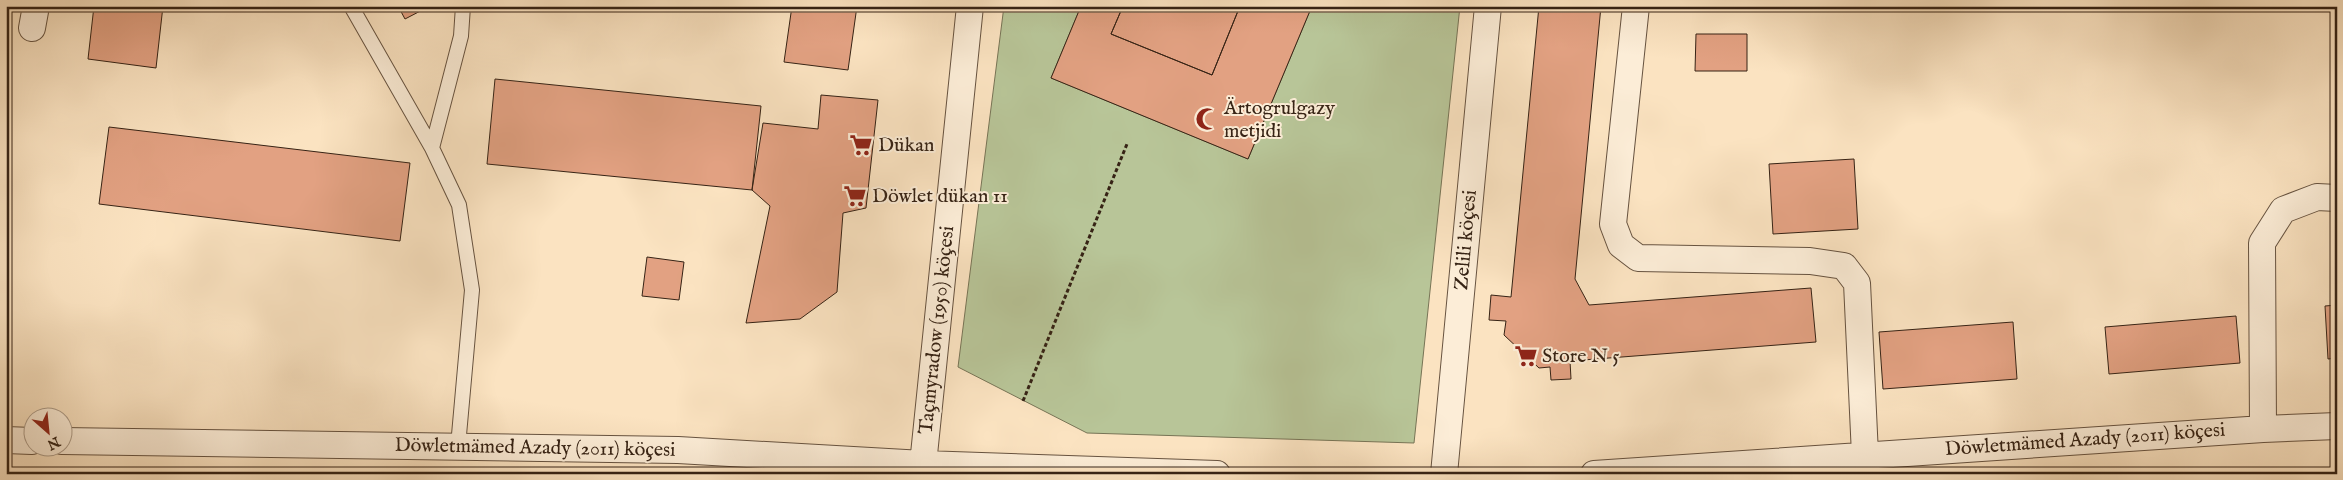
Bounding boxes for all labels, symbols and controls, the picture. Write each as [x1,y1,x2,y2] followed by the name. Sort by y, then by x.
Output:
[1223,96,1335,144] place label: Ärtogrulgazy metjidi
[1194,106,1220,132] mosque icon: Ärtogrulgazy metjidi
[848,132,874,158] supermarket icon: Dükan
[878,133,935,158] place label: Dükan
[842,183,868,209] supermarket icon: Döwlet dükan 11
[872,184,1008,209] place label: Döwlet dükan 11
[1449,189,1483,291] street label: Zelili köçesi
[914,225,960,435] street label: Taçmyradow (1950) köçesi
[1513,343,1539,369] supermarket icon: Store N 5
[1542,344,1620,369] place label: Store N 5
[22,408,72,458] north arrow
[1944,418,2226,462] street label: Döwletmämed Azady (2011) köçesi
[44,431,64,453] text: N
[394,433,676,463] street label: Döwletmämed Azady (2011) köçesi

